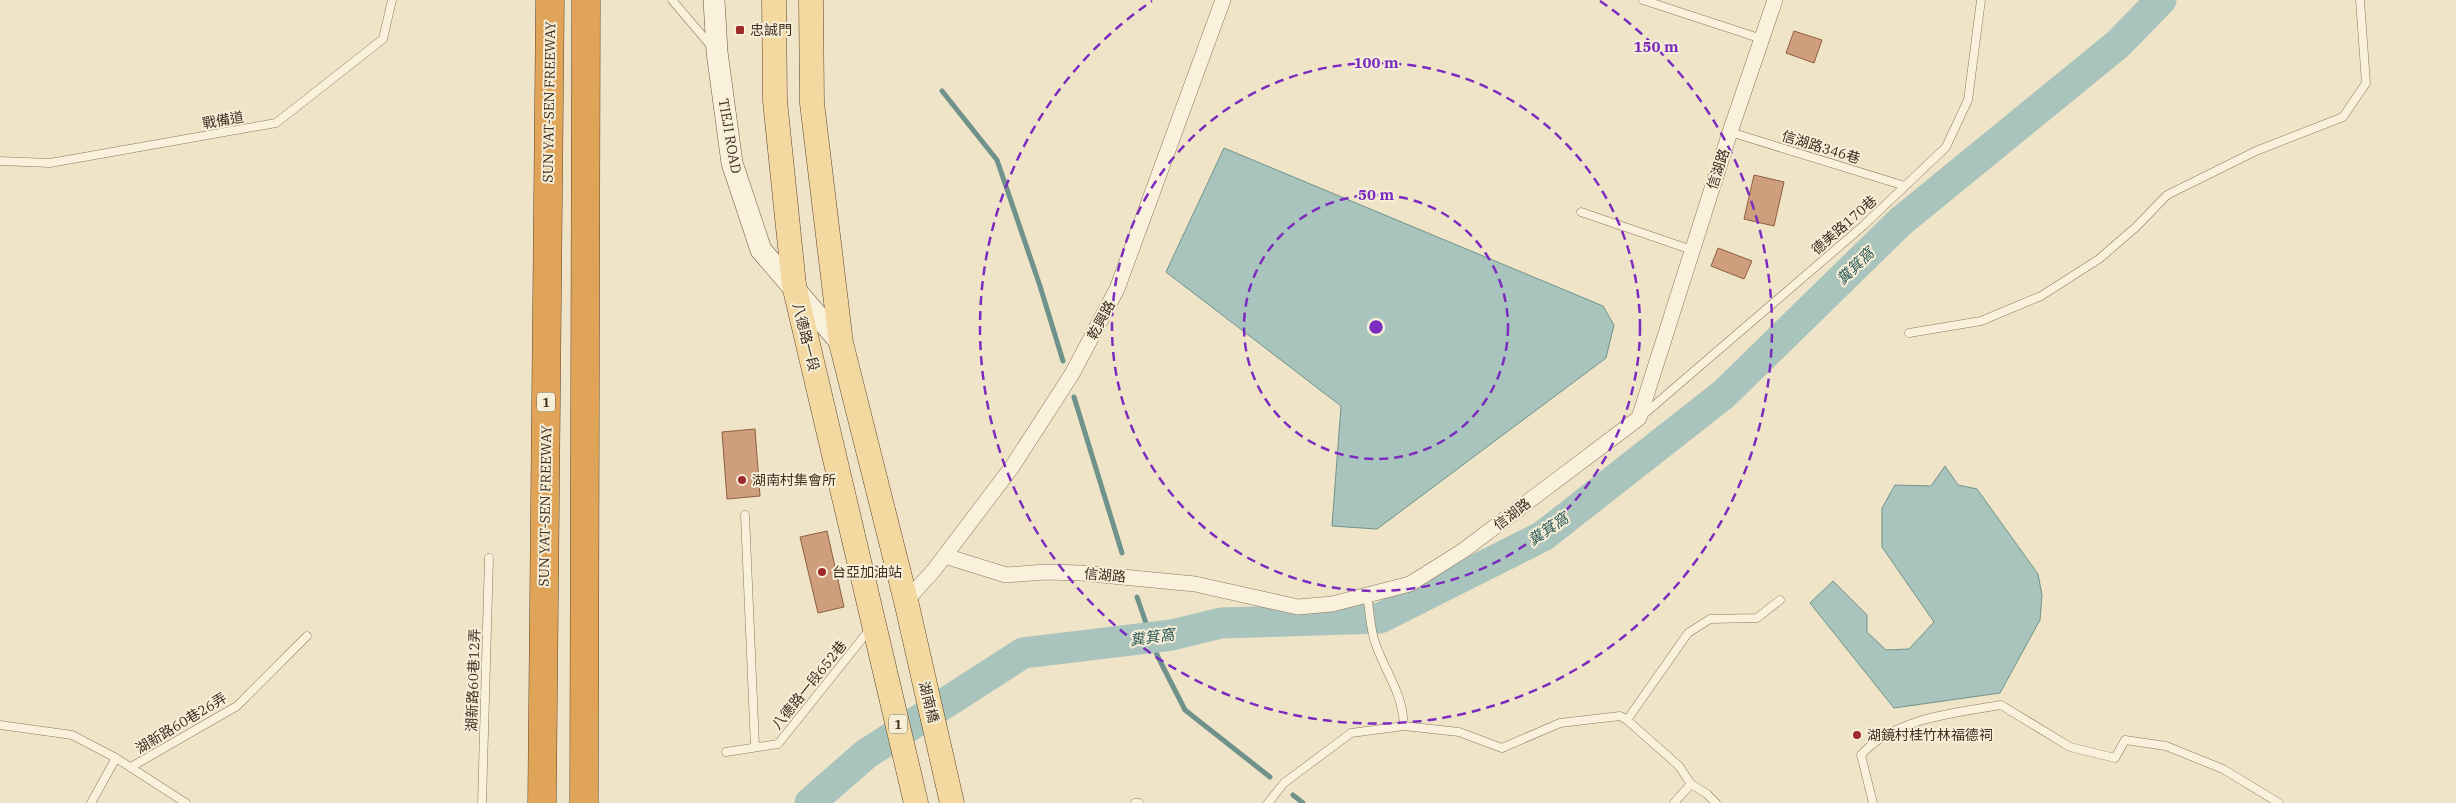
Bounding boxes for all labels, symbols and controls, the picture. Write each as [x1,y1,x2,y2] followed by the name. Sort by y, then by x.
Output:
[539,21,559,183] street label: SUN YAT-SEN FREEWAY
[750,21,792,39] place label: 忠誠門
[734,24,746,36] marker: 忠誠門
[1633,37,1679,56] text: 150 m
[1353,53,1399,72] text: 100 m
[715,97,745,175] street label: TIEJI ROAD
[201,107,245,133] street label: 戰備道
[1780,127,1862,167] street label: 信湖路346巷
[1703,146,1733,192] street label: 信湖路
[1358,185,1394,204] text: 50 m
[1807,192,1881,258] street label: 德美路170巷
[1832,242,1879,288] water label: 糞箕窩
[1083,297,1119,343] street label: 乾興路
[789,301,823,373] street label: 八德路一段
[1367,318,1385,336] centre of rings
[537,392,555,412] road number: 1
[535,425,555,587] street label: SUN YAT-SEN FREEWAY
[752,471,836,489] place label: 湖南村集會所
[736,474,748,486] marker: 湖南村集會所
[1490,494,1534,534] street label: 信湖路
[1524,507,1574,549] water label: 糞箕窩
[832,563,902,581] place label: 台亞加油站
[1083,564,1127,586] street label: 信湖路
[816,566,828,578] marker: 台亞加油站
[1128,624,1178,650] water label: 糞箕窩
[462,628,484,732] street label: 湖新路60巷12弄
[768,637,850,733] street label: 八德路一段652巷
[915,679,943,725] street label: 湖南橋
[132,689,230,757] street label: 湖新路60巷26弄
[889,714,907,734] road number: 1
[1867,726,1993,744] place label: 湖鏡村桂竹林福德祠
[1851,729,1863,741] marker: 湖鏡村桂竹林福德祠

